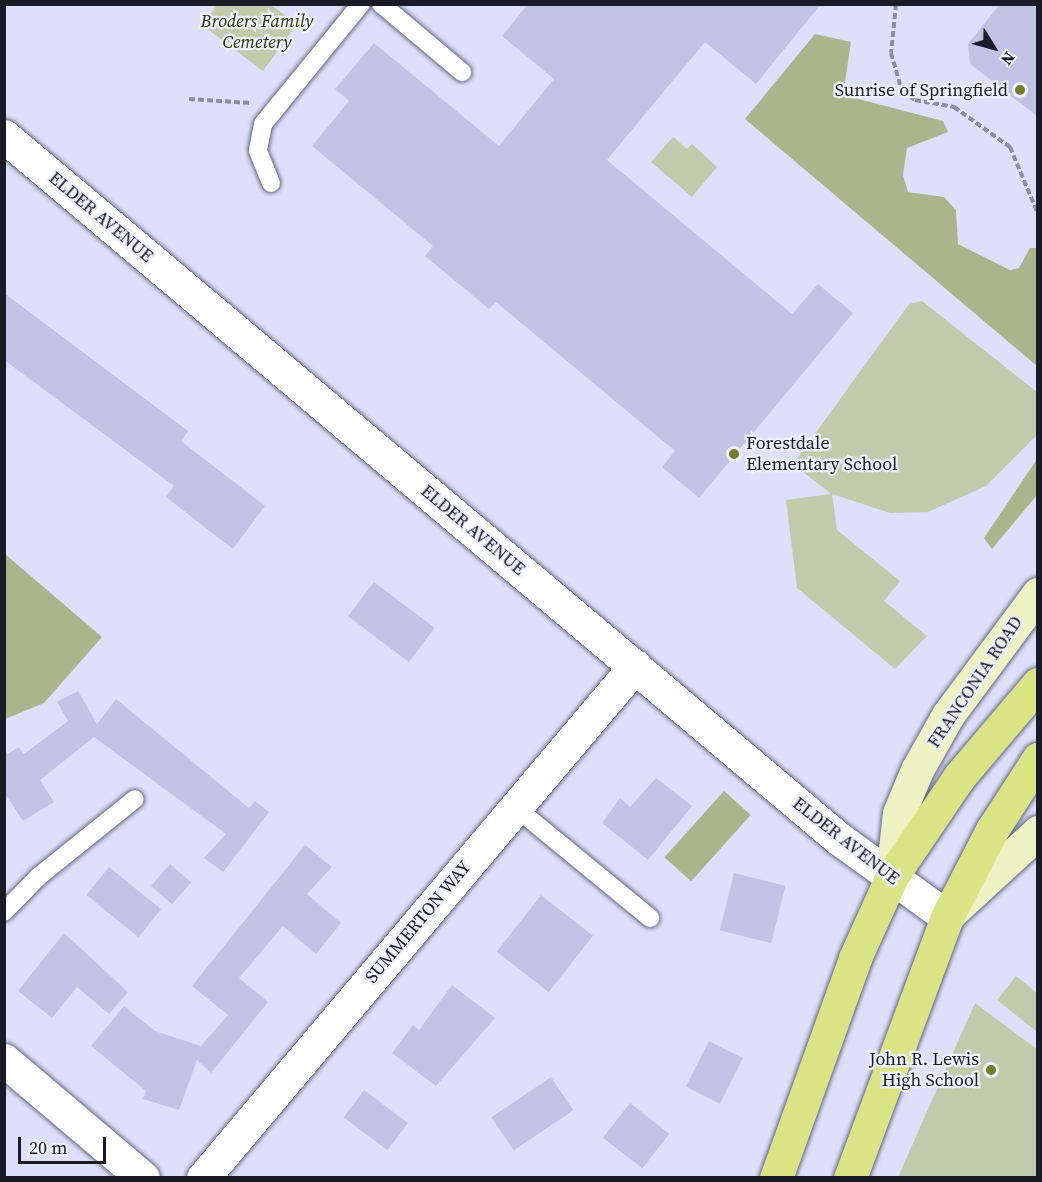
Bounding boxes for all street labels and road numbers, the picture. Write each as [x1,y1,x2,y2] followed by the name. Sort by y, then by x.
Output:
[44,167,158,267] street label: ELDER AVENUE
[416,480,530,580] street label: ELDER AVENUE
[923,612,1027,752] street label: FRANCONIA ROAD
[788,793,904,889] street label: ELDER AVENUE
[360,856,476,988] street label: SUMMERTON WAY

